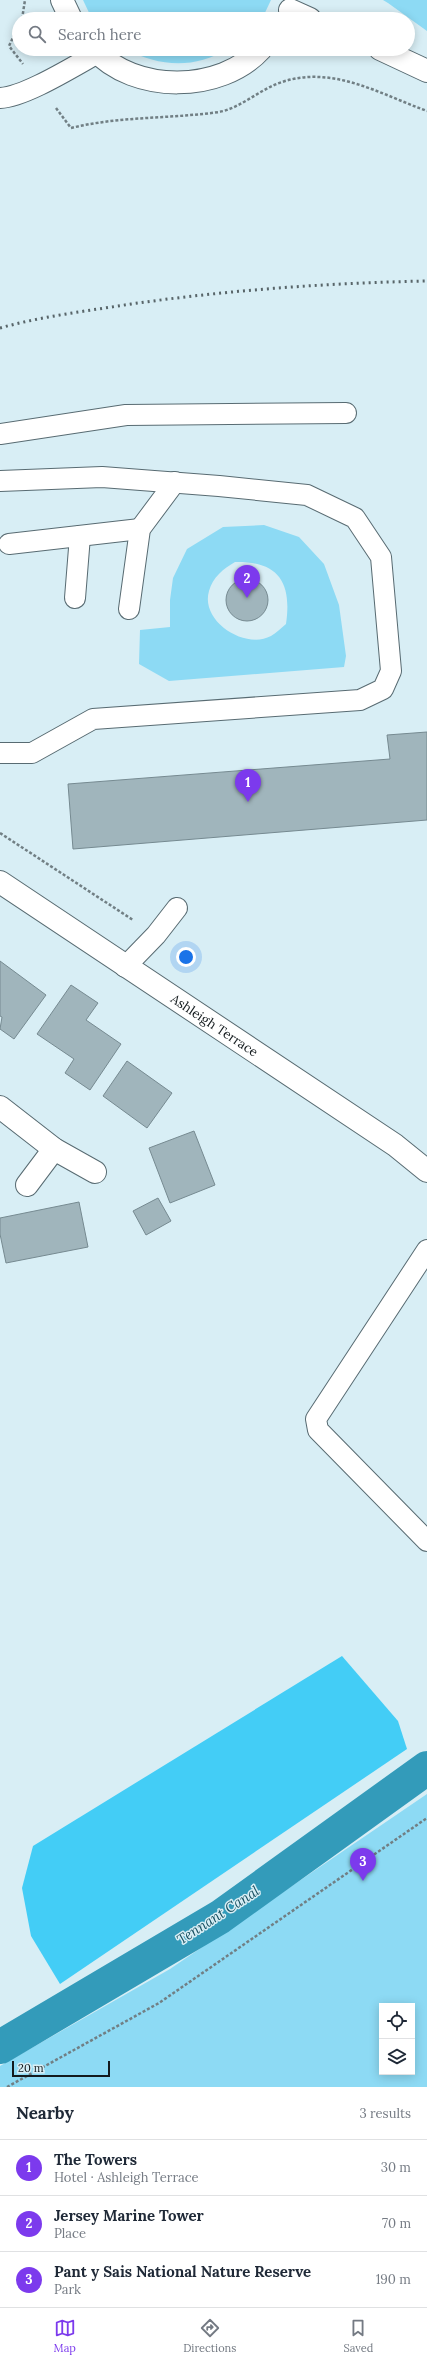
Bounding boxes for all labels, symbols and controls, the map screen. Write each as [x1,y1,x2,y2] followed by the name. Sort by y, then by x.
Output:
[12,12,415,56] search box
[26,23,48,45] icon: search
[58,25,141,44] text: Search here
[234,565,260,598] pin: 2
[235,769,261,802] pin: 1
[176,947,196,967] your location
[167,990,261,1061] street label: Ashleigh Terrace
[350,1848,376,1881] pin: 3
[173,1882,263,1948] water label: Tennant Canal
[379,2003,415,2075] map controls
[379,2003,415,2039] button: locate
[379,2039,415,2075] button: layers
[12,2059,110,2078] scale bar
[18,2061,43,2075] text: 20 m
[16,2102,74,2124] text: Nearby
[359,2105,411,2122] text: 3 results
[54,2150,137,2169] text: The Towers
[26,2159,32,2176] text: 1
[381,2159,411,2176] text: 30 m
[54,2169,199,2186] text: Hotel · Ashleigh Terrace
[54,2206,204,2225] text: Jersey Marine Tower
[26,2215,32,2232] text: 2
[382,2215,411,2232] text: 70 m
[54,2225,86,2242] text: Place
[54,2262,311,2281] text: Pant y Sais National Nature Reserve
[25,2271,33,2288] text: 3
[376,2271,411,2288] text: 190 m
[54,2281,81,2298] text: Park
[54,2317,76,2355] tab: Map
[183,2317,236,2355] tab: Directions
[344,2317,373,2355] tab: Saved

